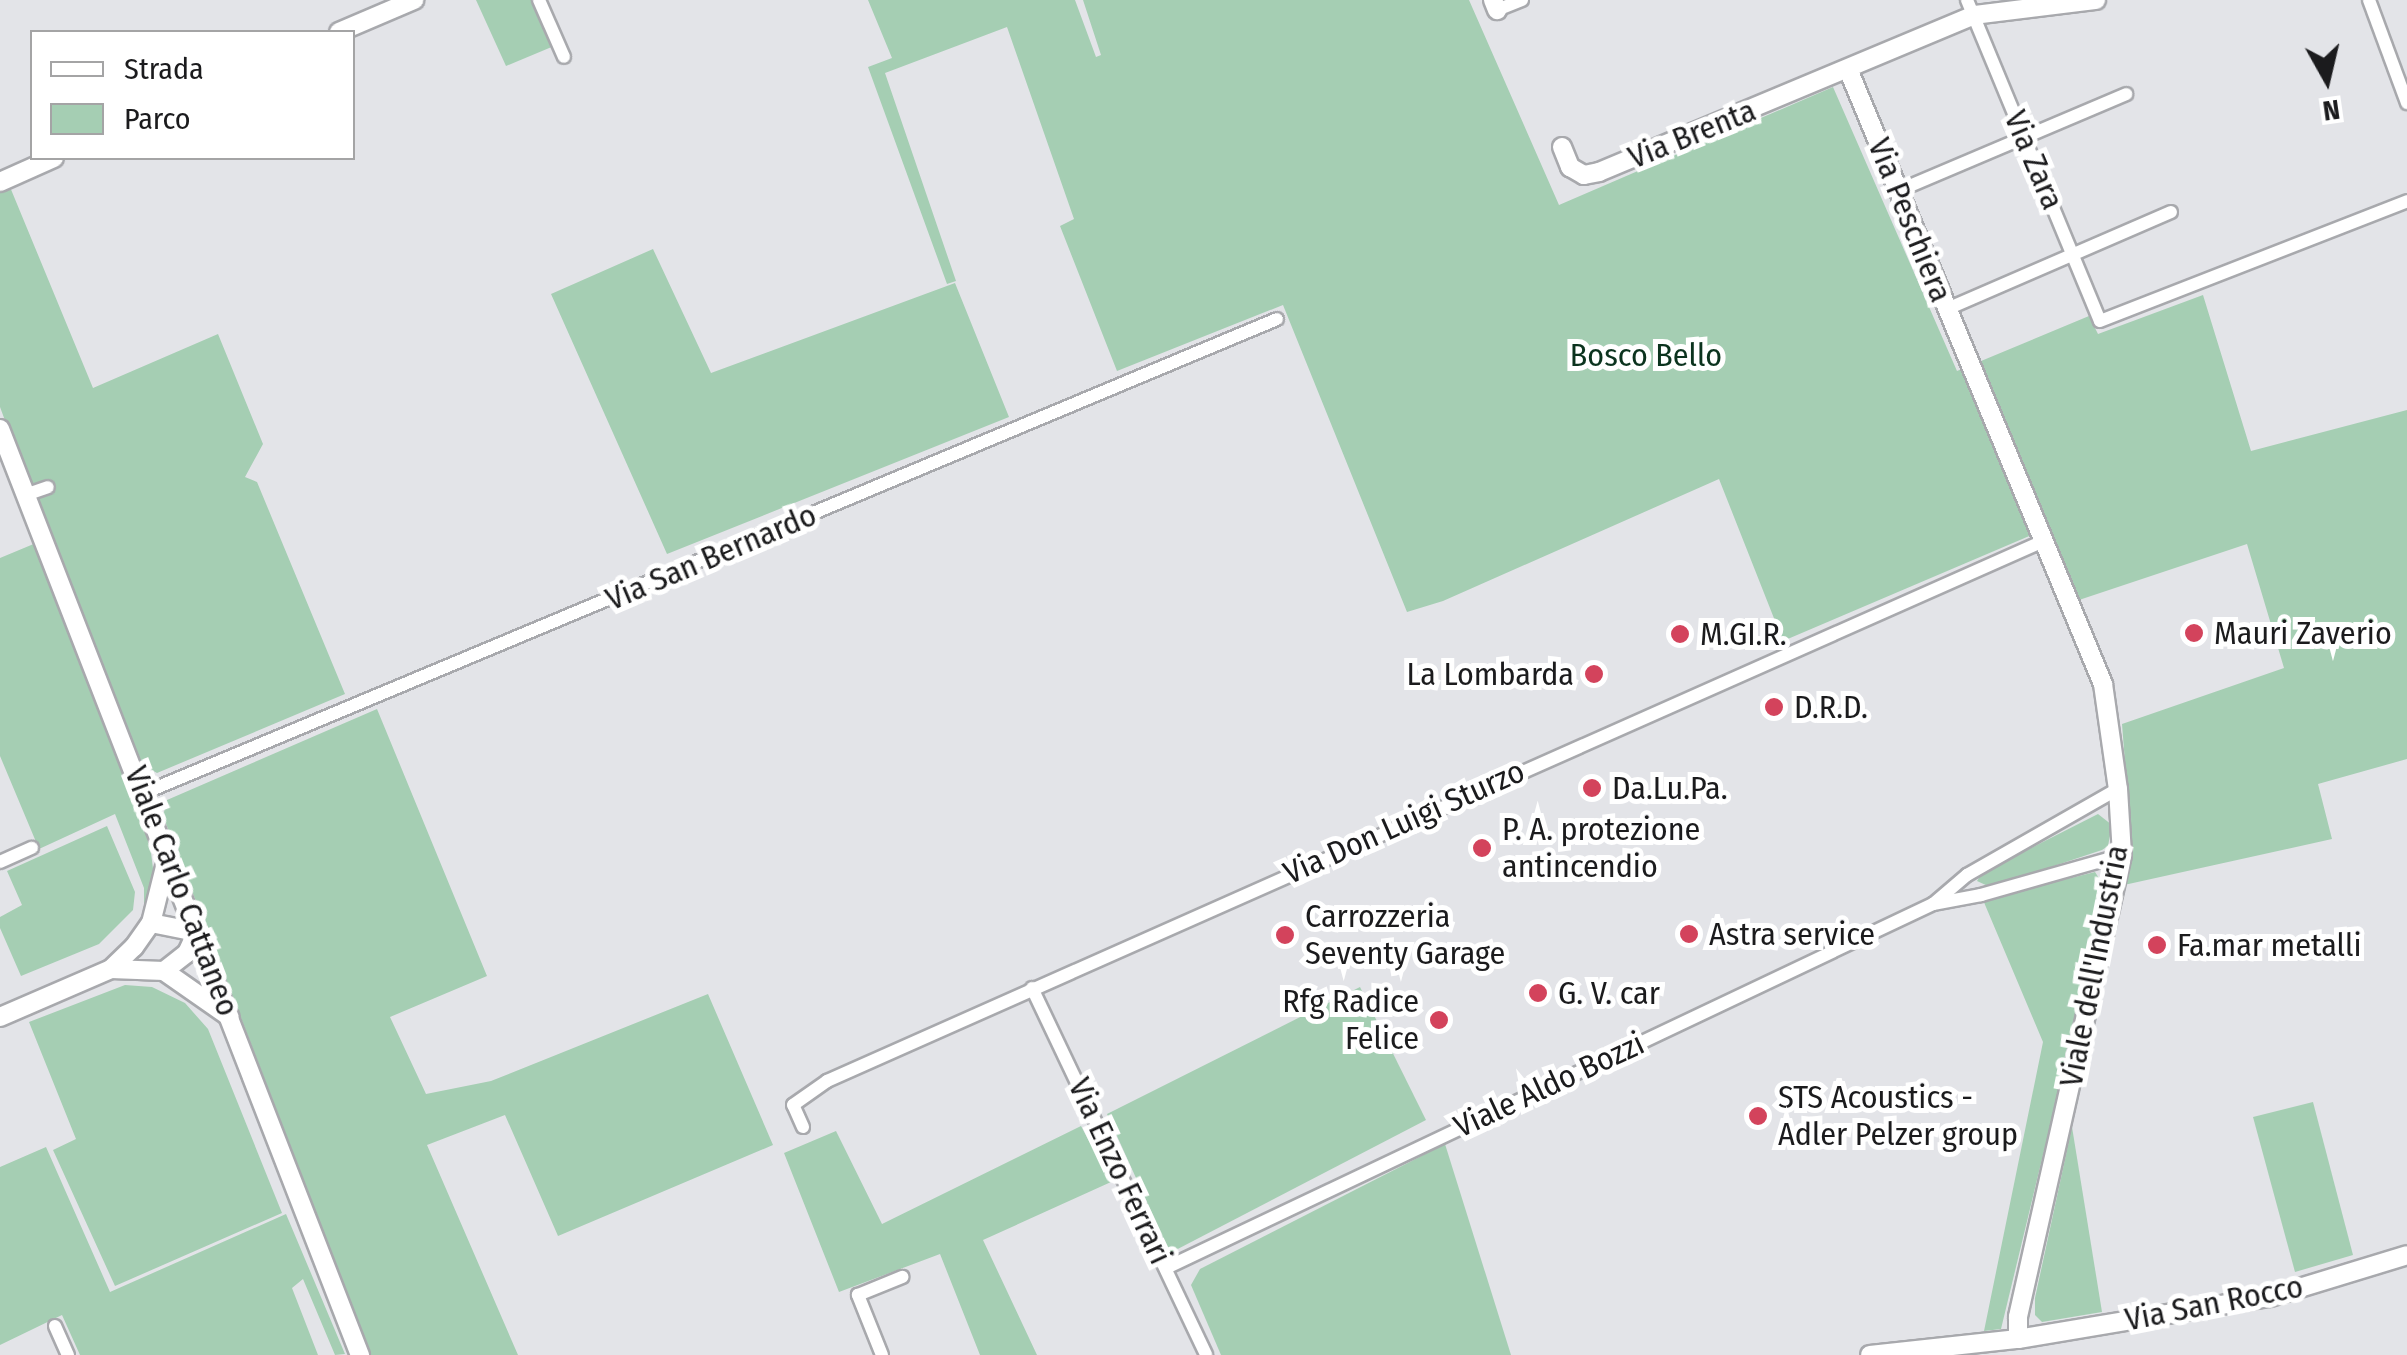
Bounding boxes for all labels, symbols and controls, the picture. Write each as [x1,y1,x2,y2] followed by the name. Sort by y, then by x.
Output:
[30,30,355,160] legend
[2277,30,2377,130] north arrow
[124,51,204,87] text: Strada
[1623,91,1761,177] street label: Via Brenta
[2321,93,2342,128] text: N
[124,101,191,137] text: Parco
[1996,105,2072,215] street label: Via Zara
[1860,133,1960,307] street label: Via Peschiera
[1570,336,1722,374] park label: Bosco Bello
[600,495,822,619] street label: Via San Bernardo
[2214,614,2392,652] place label: Mauri Zaverio
[1700,615,1787,653] place label: M.GI.R.
[2183,622,2205,644] marker: Mauri Zaverio
[1669,623,1691,645] marker: M.GI.R.
[1406,655,1574,693] place label: La Lombarda
[1583,663,1605,685] marker: La Lombarda
[1794,688,1868,726] place label: D.R.D.
[1763,696,1785,718] marker: D.R.D.
[1278,752,1530,892] street label: Via Don Luigi Sturzo
[117,761,247,1021] street label: Viale Carlo Cattaneo
[1612,769,1727,807] place label: Da.Lu.Pa.
[1581,777,1603,799] marker: Da.Lu.Pa.
[1502,811,1700,886] place label: P. A. protezione antincendio
[1471,837,1493,859] marker: P. A. protezione antincendio
[2052,842,2136,1090] street label: Viale dell'Industria
[1305,898,1505,973] place label: Carrozzeria Seventy Garage
[1709,915,1875,953] place label: Astra service
[1678,923,1700,945] marker: Astra service
[1274,924,1296,946] marker: Carrozzeria Seventy Garage
[2177,926,2362,964] place label: Fa.mar metalli
[2146,934,2168,956] marker: Fa.mar metalli
[1558,974,1660,1012] place label: G. V. car
[1527,982,1549,1004] marker: G. V. car
[1282,983,1419,1058] place label: Rfg Radice Felice
[1428,1009,1450,1031] marker: Rfg Radice Felice
[1448,1024,1650,1146] street label: Viale Aldo Bozzi
[1060,1072,1180,1270] street label: Via Enzo Ferrari
[1778,1079,2018,1154] place label: STS Acoustics - Adler Pelzer group
[1747,1105,1769,1127] marker: STS Acoustics - Adler Pelzer group
[2122,1267,2306,1339] street label: Via San Rocco

